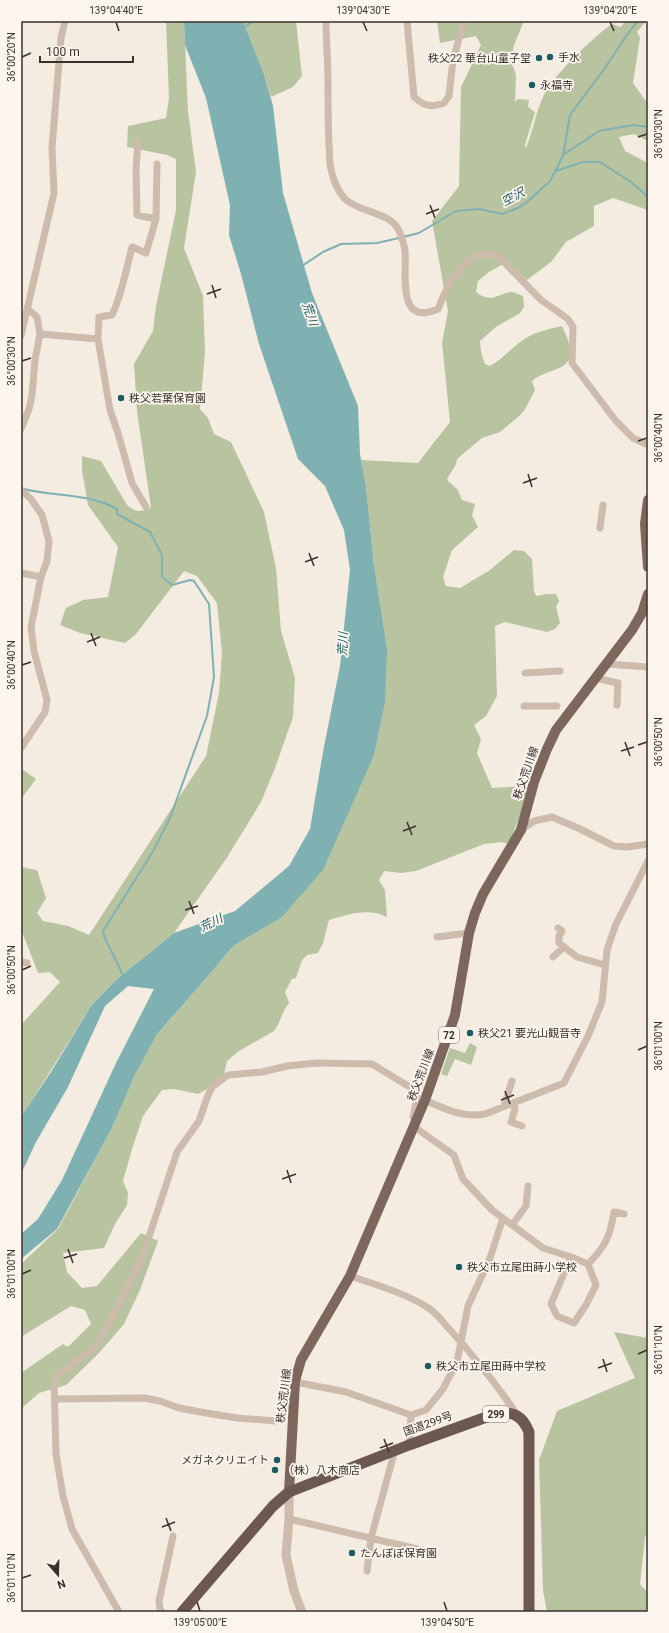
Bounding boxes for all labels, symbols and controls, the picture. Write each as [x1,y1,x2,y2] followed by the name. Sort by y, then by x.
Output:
[89,5,143,16] text: 139°04'40"E
[336,5,390,16] text: 139°04'30"E
[583,5,637,16] text: 139°04'20"E
[6,32,17,82] text: 36°00'20"N
[40,38,133,64] scale bar
[46,45,80,59] text: 100 m
[558,51,580,64] place label: 手水
[428,52,531,65] place label: 秩父22 華台山童子堂
[545,52,555,62] marker: 手水
[534,53,544,63] marker: 秩父22 華台山童子堂
[540,79,573,92] place label: 永福寺
[527,80,537,90] marker: 永福寺
[653,109,664,159] text: 36°00'30"N
[499,184,529,209] water label: 空沢
[299,300,321,330] water label: 荒川
[6,336,17,386] text: 36°00'30"N
[129,392,206,405] place label: 秩父若葉保育園
[116,393,126,403] marker: 秩父若葉保育園
[653,413,664,463] text: 36°00'40"N
[336,630,350,656] water label: 荒川
[6,640,17,690] text: 36°00'40"N
[653,717,664,767] text: 36°00'50"N
[511,745,541,801] street label: 秩父荒川線
[197,911,227,935] water label: 荒川
[6,945,17,995] text: 36°00'50"N
[653,1021,664,1071] text: 36°01'00"N
[439,1027,459,1043] road number: 72
[478,1027,581,1040] place label: 秩父21 要光山観音寺
[465,1028,475,1038] marker: 秩父21 要光山観音寺
[405,1047,437,1103] street label: 秩父荒川線
[6,1249,17,1299] text: 36°01'00"N
[467,1261,577,1274] place label: 秩父市立尾田蒔小学校
[454,1262,464,1272] marker: 秩父市立尾田蒔小学校
[653,1325,664,1375] text: 36°01'10"N
[436,1360,546,1373] place label: 秩父市立尾田蒔中学校
[423,1361,433,1371] marker: 秩父市立尾田蒔中学校
[274,1368,294,1424] street label: 秩父荒川線
[483,1406,509,1422] road number: 299
[402,1409,454,1439] street label: 国道299号
[181,1454,269,1467] place label: メガネクリエイト
[272,1455,282,1465] marker: メガネクリエイト
[283,1464,360,1477] place label: （株）八木商店
[270,1465,280,1475] marker: （株）八木商店
[360,1547,437,1560] place label: たんぽぽ保育園
[347,1548,357,1558] marker: たんぽぽ保育園
[6,1553,17,1603] text: 36°01'10"N
[38,1555,78,1595] north arrow
[55,1576,67,1591] text: N
[173,1617,227,1628] text: 139°05'00"E
[420,1617,474,1628] text: 139°04'50"E

